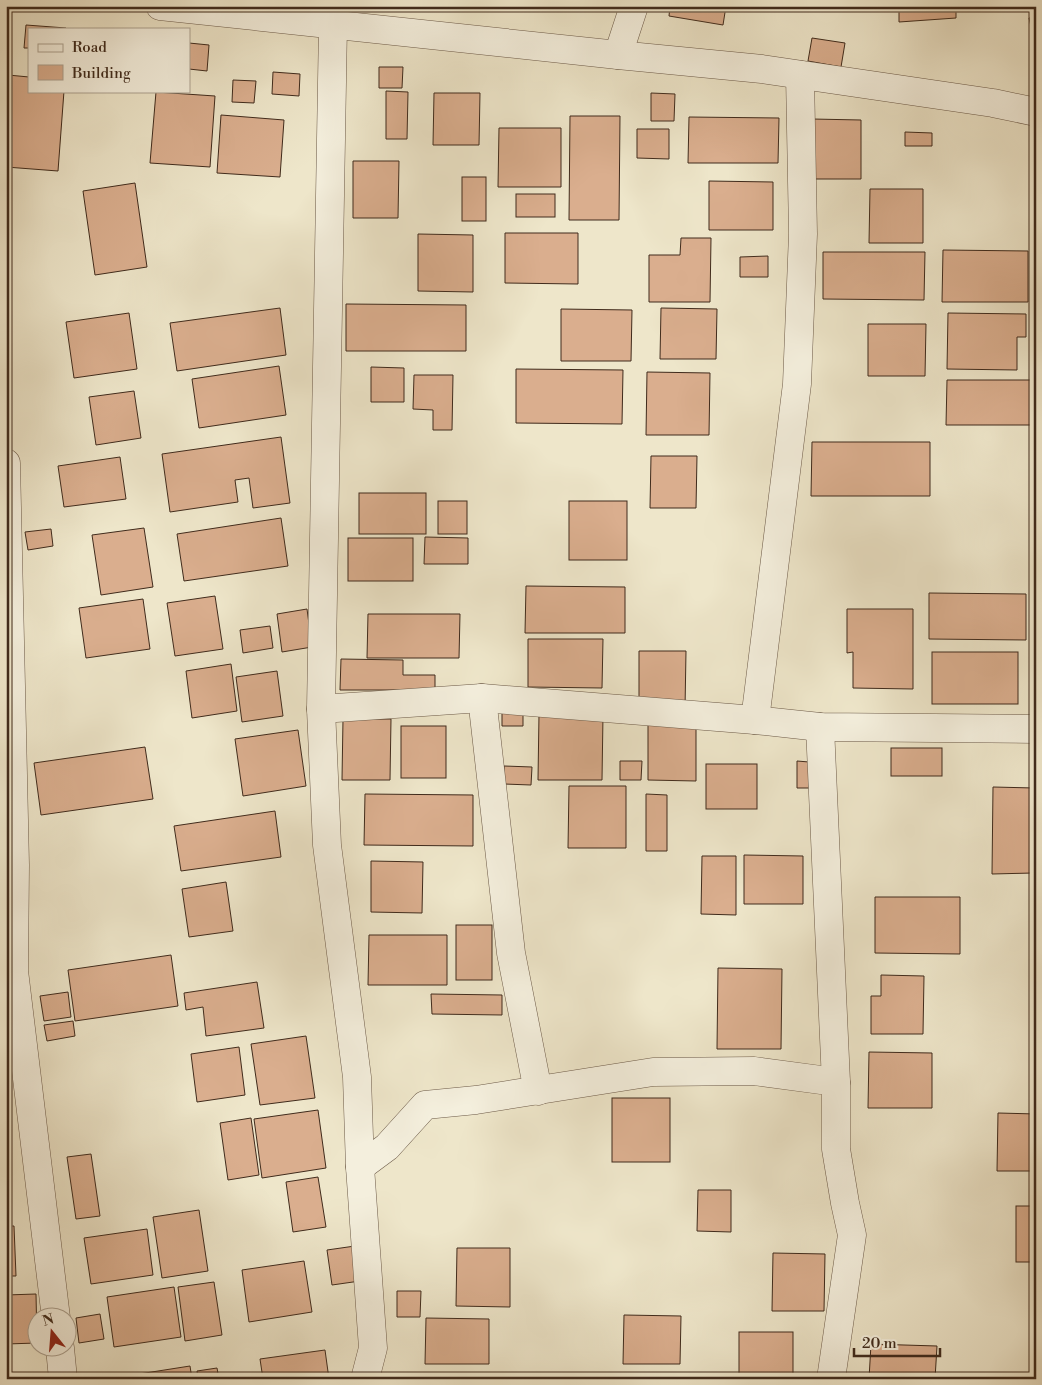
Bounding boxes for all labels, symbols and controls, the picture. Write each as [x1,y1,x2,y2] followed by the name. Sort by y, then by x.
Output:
[28,28,190,92] legend
[72,38,107,57] text: Road
[71,64,131,83] text: Building
[28,1308,78,1358] north arrow
[41,1310,56,1331] text: N
[854,1325,941,1357] scale bar
[862,1334,897,1353] text: 20 m

